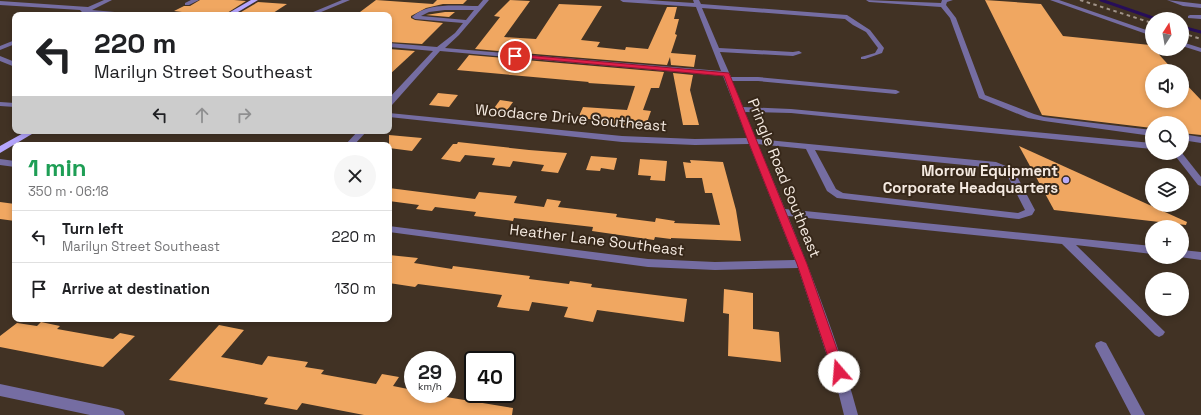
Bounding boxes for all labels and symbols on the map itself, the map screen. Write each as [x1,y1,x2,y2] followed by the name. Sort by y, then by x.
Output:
[1145,12,1189,56] north arrow
[498,39,532,73] pin
[744,95,825,260] street label: Pringle Road Southeast
[474,100,668,135] street label: Woodacre Drive Southeast
[883,161,1058,197] place label: Morrow Equipment Corporate Headquarters
[1061,175,1071,185] marker: Morrow Equipment Corporate Headquarters
[509,219,686,260] street label: Heather Lane Southeast
[464,351,516,403] speed limit sign: 40
[818,351,860,393] position arrow

